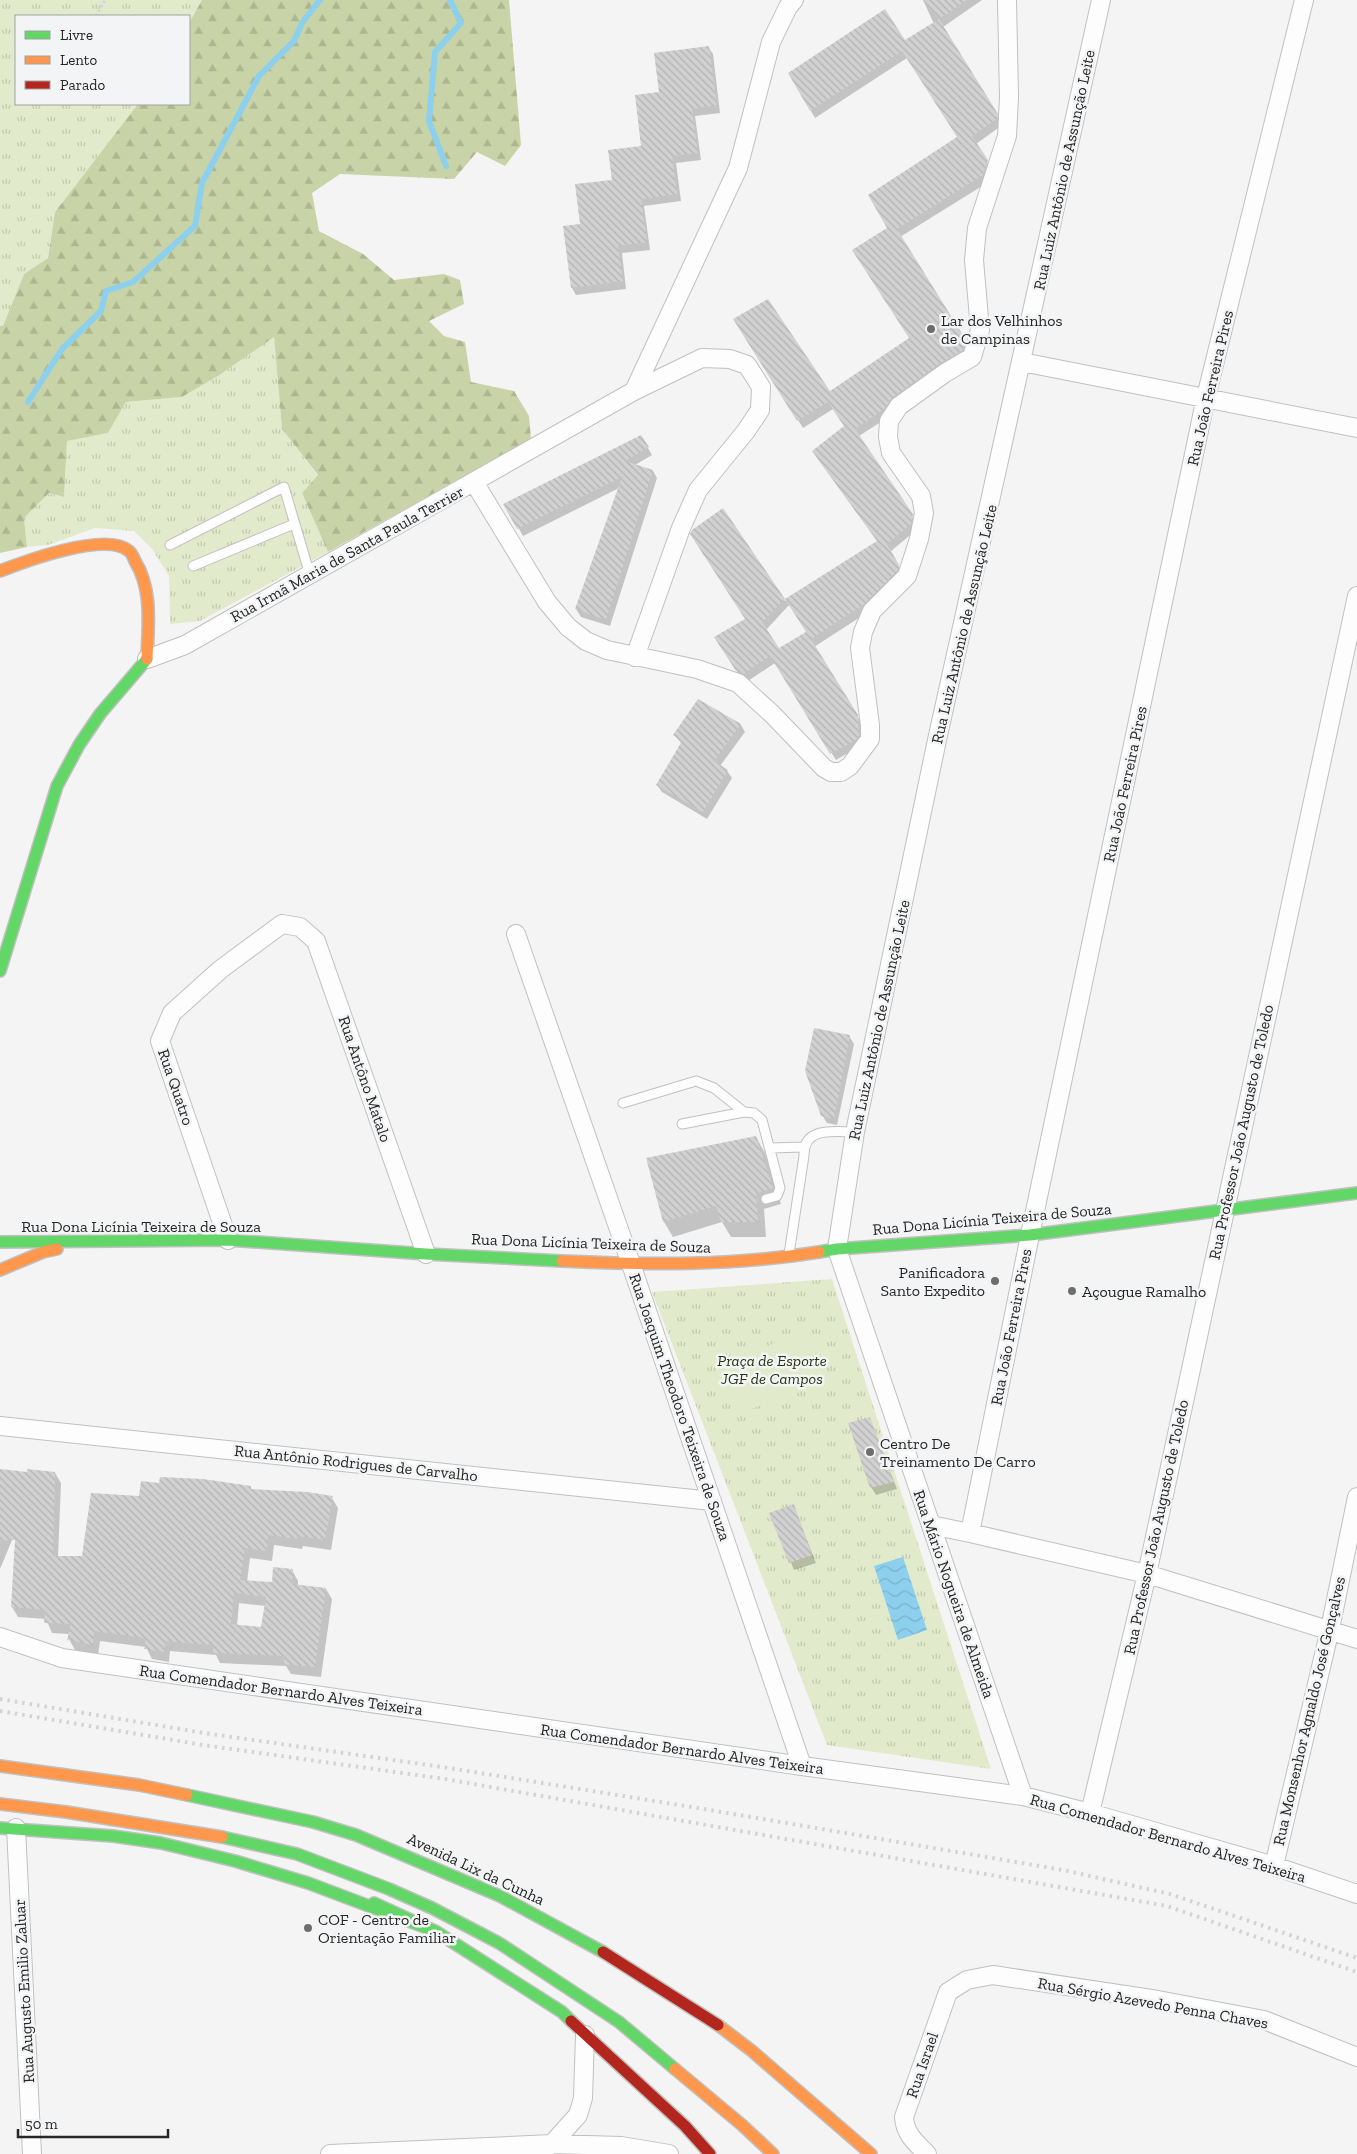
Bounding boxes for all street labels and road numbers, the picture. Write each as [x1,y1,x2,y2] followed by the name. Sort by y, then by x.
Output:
[1029,48,1099,292] street label: Rua Luiz Antônio de Assunção Leite
[1183,308,1237,468] street label: Rua João Ferreira Pires
[227,482,467,626] street label: Rua Irmã Maria de Santa Paula Terrier
[927,502,1001,746] street label: Rua Luiz Antônio de Assunção Leite
[1099,704,1151,864] street label: Rua João Ferreira Pires
[844,898,914,1142] street label: Rua Luiz Antônio de Assunção Leite
[1205,1003,1277,1261] street label: Rua Professor João Augusto de Toledo
[334,1013,396,1145] street label: Rua Antôno Matalo
[154,1046,198,1128] street label: Rua Quatro
[872,1199,1113,1239] street label: Rua Dona Licínia Teixeira de Souza
[21,1217,261,1236] street label: Rua Dona Licínia Teixeira de Souza
[471,1229,711,1257] street label: Rua Dona Licínia Teixeira de Souza
[986,1247,1036,1407] street label: Rua João Ferreira Pires
[625,1271,735,1543] street label: Rua Joaquim Theodoro Teixeira de Souza
[1120,1398,1192,1656] street label: Rua Professor João Augusto de Toledo
[233,1441,479,1485] street label: Rua Antônio Rodrigues de Carvalho
[909,1487,999,1701] street label: Rua Mário Nogueira de Almeida
[1269,1575,1349,1847] street label: Rua Monsenhor Agnaldo José Gonçalves
[138,1661,424,1719] street label: Rua Comendador Bernardo Alves Teixeira
[539,1720,825,1778] street label: Rua Comendador Bernardo Alves Teixeira
[1028,1789,1308,1887] street label: Rua Comendador Bernardo Alves Teixeira
[404,1829,548,1909] street label: Avenida Lix da Cunha
[10,1898,38,2083] street label: Rua Augusto Emilio Zaluar
[1036,1973,1270,2033] street label: Rua Sérgio Azevedo Penna Chaves
[902,2030,942,2100] street label: Rua Israel

